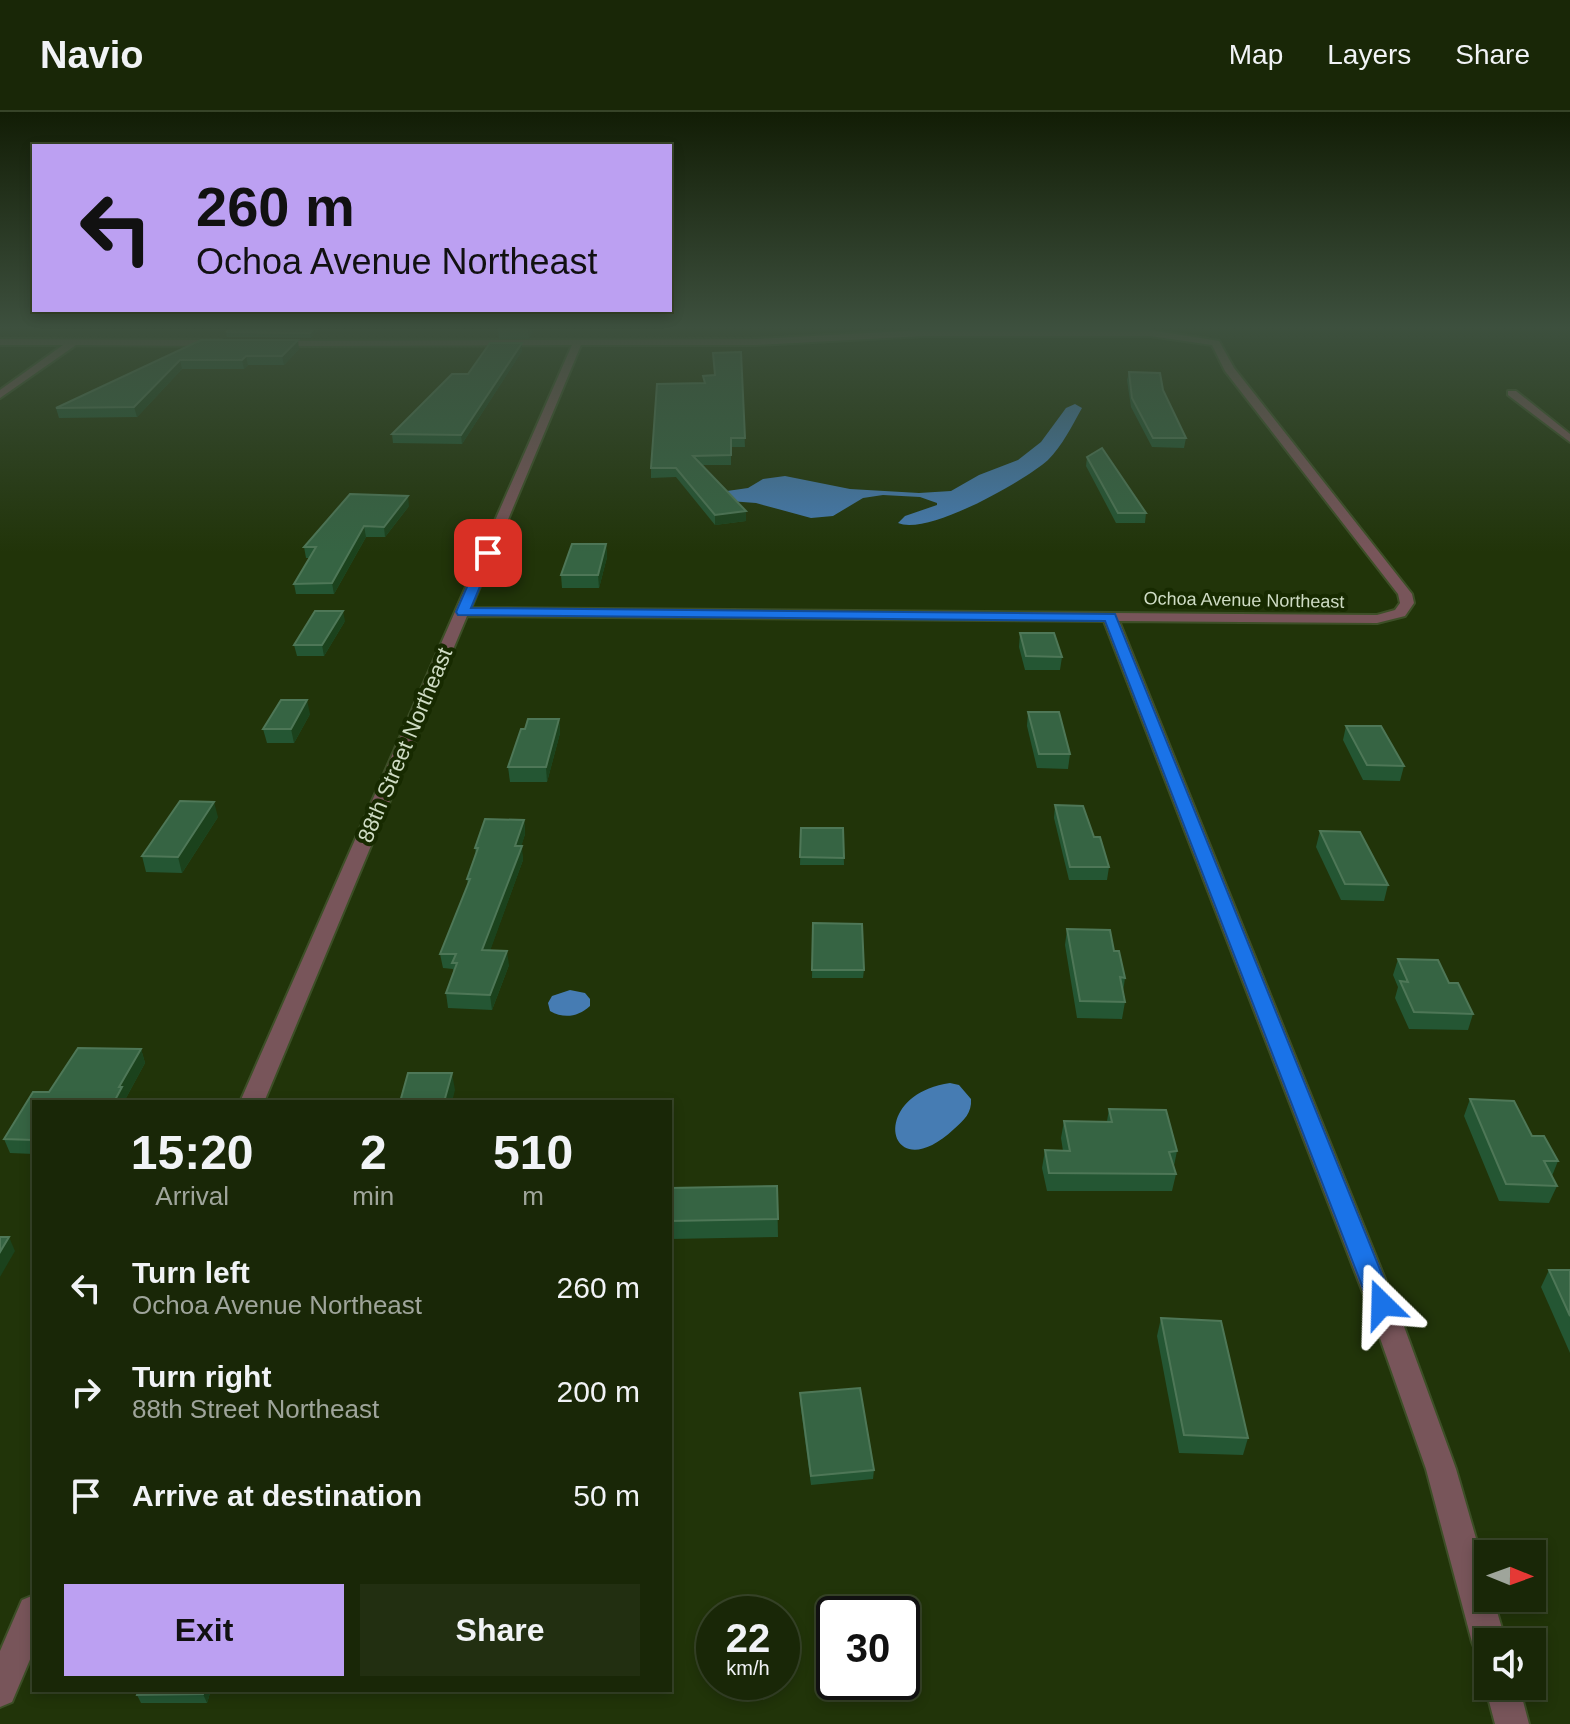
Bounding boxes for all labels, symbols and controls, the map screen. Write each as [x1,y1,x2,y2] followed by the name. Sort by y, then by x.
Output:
[40,34,143,76] text: Navio
[1229,39,1283,70] text: Map
[1327,39,1411,70] text: Layers
[1455,39,1530,70] text: Share
[196,175,355,238] text: 260 m
[64,176,168,280] icon: left
[196,241,598,282] text: Ochoa Avenue Northeast
[454,519,522,587] pin
[466,531,510,575] icon: arrive
[1143,588,1345,612] street label: Ochoa Avenue Northeast
[353,644,457,846] street label: 88th Street Northeast
[131,1126,254,1179] text: 15:20
[360,1126,387,1179] text: 2
[493,1126,573,1179] text: 510
[155,1181,229,1211] text: Arrival
[352,1181,394,1211] text: min
[522,1181,544,1211] text: m
[132,1256,250,1289] text: Turn left
[1340,1262,1424,1346] position arrow
[64,1266,108,1310] icon: left
[557,1271,640,1304] text: 260 m
[132,1290,422,1320] text: Ochoa Avenue Northeast
[132,1360,271,1393] text: Turn right
[64,1370,108,1414] icon: right
[557,1375,640,1408] text: 200 m
[132,1394,379,1424] text: 88th Street Northeast
[64,1474,108,1518] icon: arrive
[132,1479,422,1512] text: Arrive at destination
[573,1479,640,1512] text: 50 m
[1474,1540,1546,1612] north arrow
[1474,1540,1546,1700] map controls
[64,1584,344,1676] button: Exit
[360,1584,640,1676] button: Share
[816,1596,920,1700] speed limit sign: 30
[726,1616,770,1660] text: 22
[1474,1628,1546,1700] button: sound
[726,1657,770,1679] text: km/h

